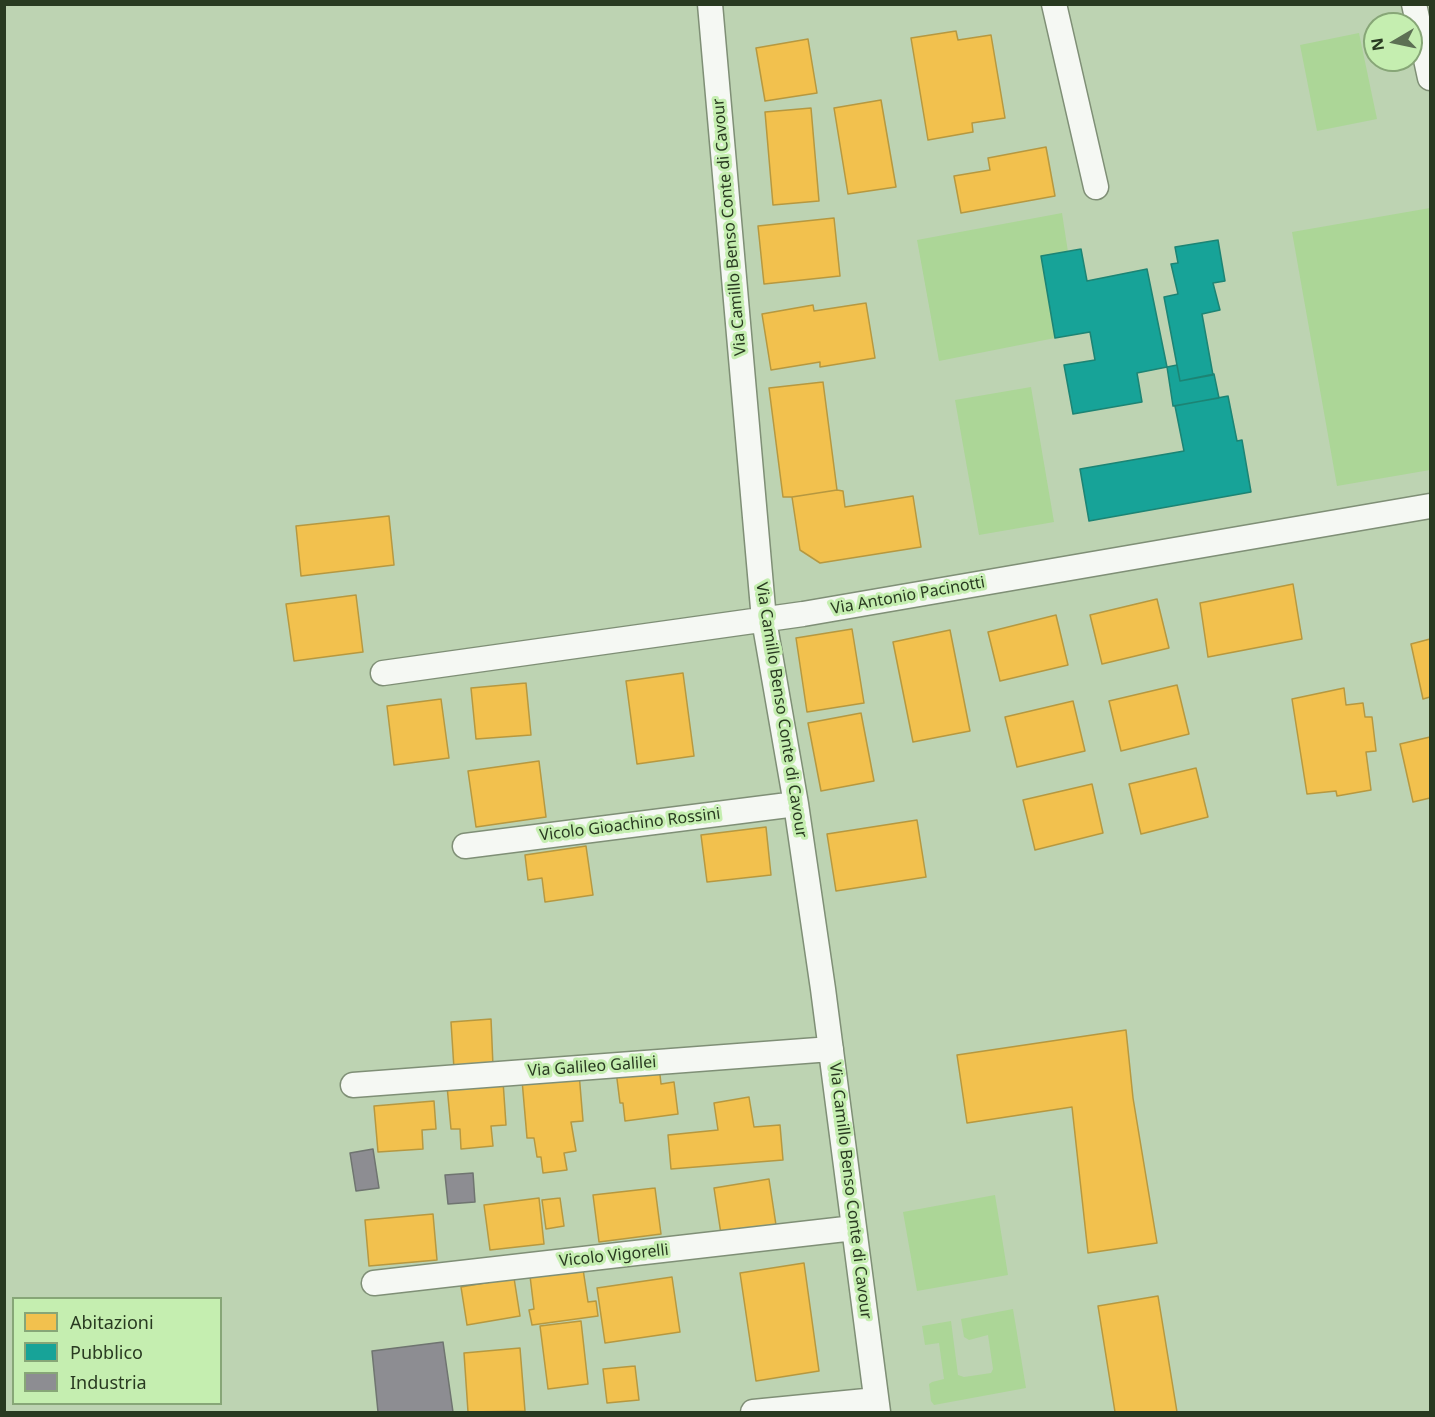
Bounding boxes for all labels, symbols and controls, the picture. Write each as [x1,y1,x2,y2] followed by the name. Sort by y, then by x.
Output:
[1363,12,1423,72] north arrow
[1365,36,1389,53] text: N
[709,98,751,356] street label: Via Camillo Benso Conte di Cavour
[830,573,986,619] street label: Via Antonio Pacinotti
[751,581,811,839] street label: Via Camillo Benso Conte di Cavour
[539,804,721,846] street label: Vicolo Gioachino Rossini
[527,1053,657,1081] street label: Via Galileo Galilei
[825,1062,875,1320] street label: Via Camillo Benso Conte di Cavour
[558,1241,670,1271] street label: Vicolo Vigorelli
[12,1297,222,1405] legend
[70,1310,154,1334] text: Abitazioni
[70,1340,143,1364] text: Pubblico
[70,1370,147,1394] text: Industria

